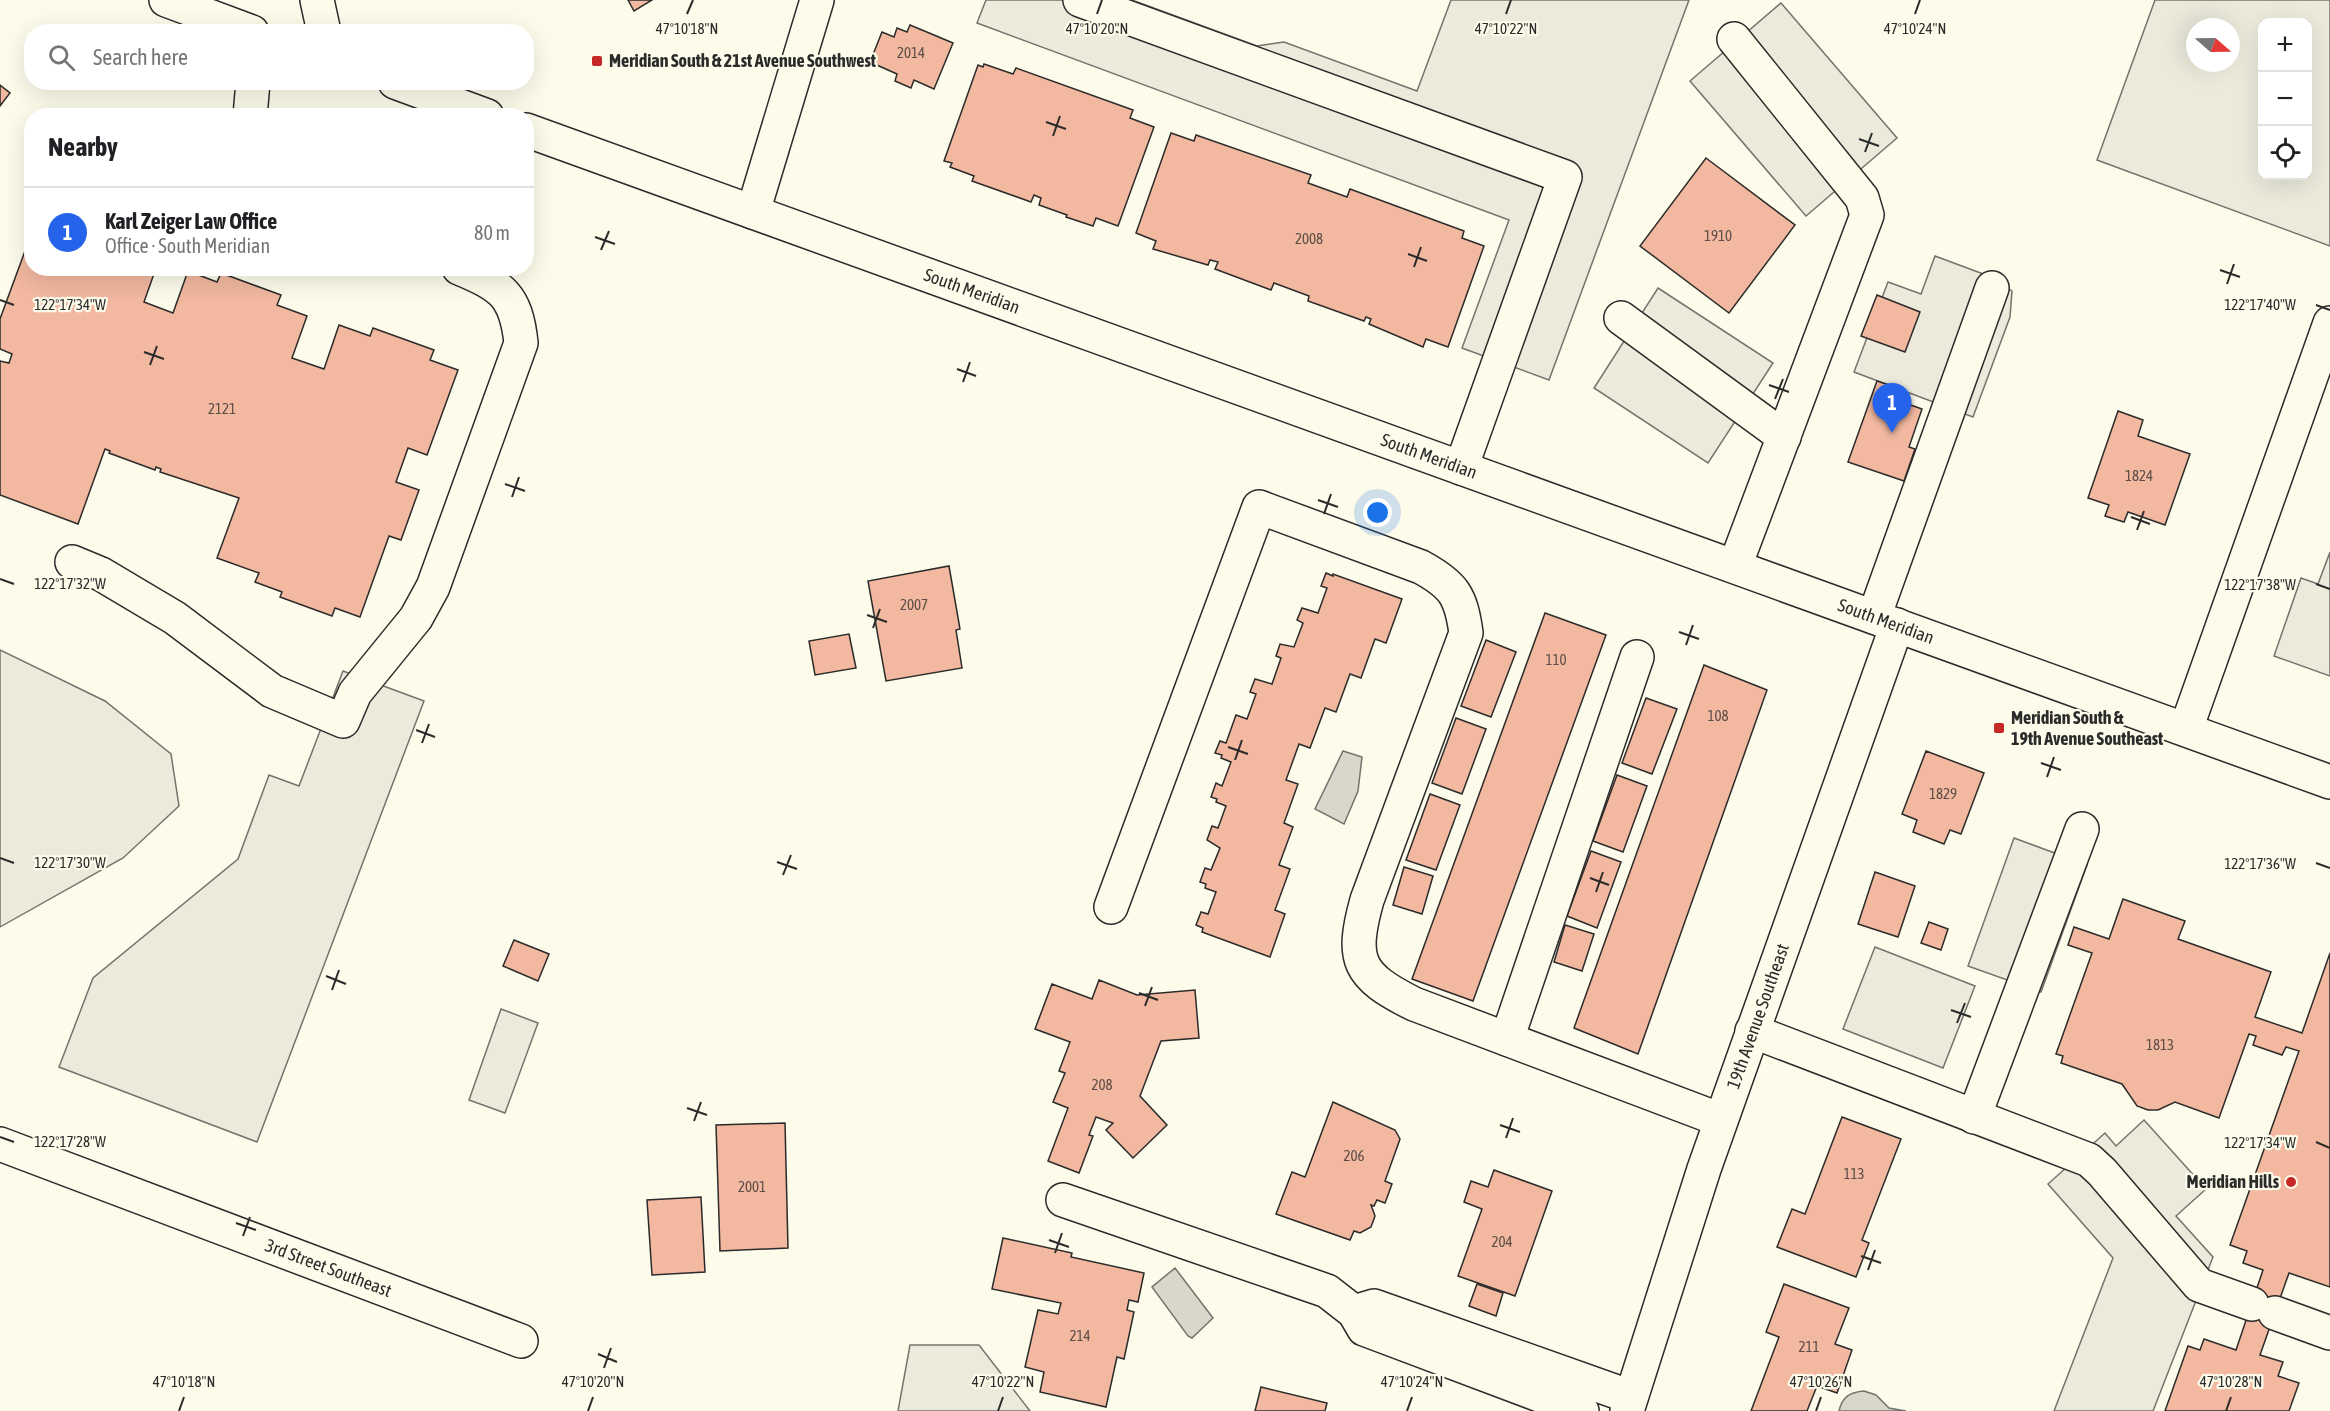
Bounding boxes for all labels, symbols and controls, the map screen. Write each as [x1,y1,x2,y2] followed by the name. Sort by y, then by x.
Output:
[2186,18,2240,72] north arrow
[2258,18,2312,180] map controls
[2258,18,2312,72] button: +
[656,20,718,37] text: 47°10'18"N
[1066,20,1128,37] text: 47°10'20"N
[1475,20,1537,37] text: 47°10'22"N
[1884,20,1946,37] text: 47°10'24"N
[24,24,534,90] search box
[45,41,78,74] icon: search
[93,44,188,70] text: Search here
[897,44,925,61] house number: 2014
[609,50,877,71] place label: Meridian South & 21st Avenue Southwest
[590,54,604,68] marker: Meridian South & 21st Avenue Southwest
[2258,72,2312,126] button: −
[2258,126,2312,180] button: locate
[48,132,118,162] text: Nearby
[105,208,277,234] text: Karl Zeiger Law Office
[63,221,72,244] text: 1
[474,221,510,244] text: 80 m
[1704,227,1732,244] house number: 1910
[1295,230,1323,247] house number: 2008
[105,234,270,257] text: Office · South Meridian
[921,264,1023,318] street label: South Meridian
[34,296,106,313] text: 122°17'34"W
[2224,296,2296,313] text: 122°17'40"W
[1872,384,1912,433] pin: 1
[208,400,236,417] house number: 2121
[1378,429,1480,483] street label: South Meridian
[2125,467,2153,484] house number: 1824
[1363,498,1392,527] your location
[34,575,106,592] text: 122°17'32"W
[2224,576,2296,593] text: 122°17'38"W
[1835,594,1937,648] street label: South Meridian
[900,596,928,613] house number: 2007
[1545,651,1567,668] house number: 110
[1707,707,1729,724] house number: 108
[2011,707,2164,749] place label: Meridian South & 19th Avenue Southeast
[1992,721,2006,735] marker: Meridian South & 19th Avenue Southeast
[1929,785,1957,802] house number: 1829
[34,854,106,871] text: 122°17'30"W
[2224,855,2296,872] text: 122°17'36"W
[1722,941,1793,1091] street label: 19th Avenue Southeast
[2146,1036,2174,1053] house number: 1813
[1091,1076,1113,1093] house number: 208
[34,1133,106,1150] text: 122°17'28"W
[2224,1134,2296,1151] text: 122°17'34"W
[1343,1147,1365,1164] house number: 206
[1843,1165,1865,1182] house number: 113
[2187,1171,2280,1192] place label: Meridian Hills
[2284,1175,2298,1189] marker: Meridian Hills
[738,1178,766,1195] house number: 2001
[1491,1233,1513,1250] house number: 204
[262,1234,395,1301] street label: 3rd Street Southeast
[1069,1327,1091,1344] house number: 214
[1798,1338,1820,1355] house number: 211
[153,1373,215,1390] text: 47°10'18"N
[562,1373,624,1390] text: 47°10'20"N
[972,1373,1034,1390] text: 47°10'22"N
[1381,1373,1443,1390] text: 47°10'24"N
[1790,1373,1852,1390] text: 47°10'26"N
[2200,1373,2262,1390] text: 47°10'28"N

